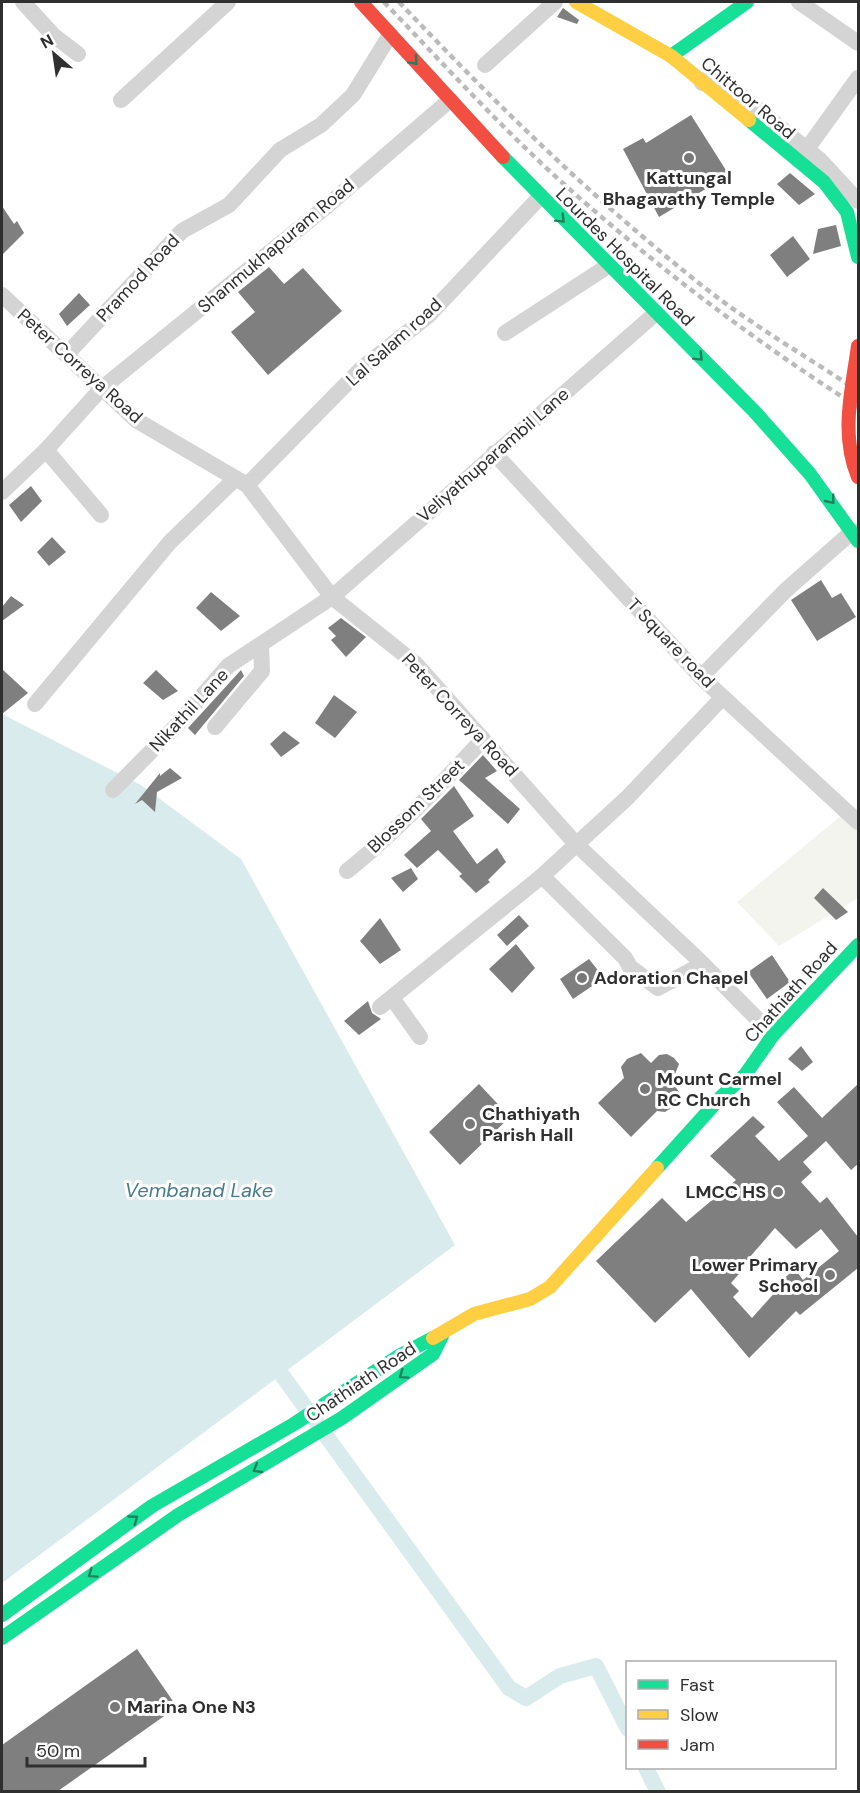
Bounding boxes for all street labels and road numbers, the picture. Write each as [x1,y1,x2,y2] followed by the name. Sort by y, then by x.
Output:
[696,51,800,145] street label: Chittoor Road
[193,173,359,319] street label: Shanmukhapuram Road
[550,182,700,332] street label: Lourdes Hospital Road
[91,229,185,327] street label: Pramod Road
[341,293,447,391] street label: Lal Salam road
[12,303,148,429] street label: Peter Correya Road
[412,382,574,528] street label: Veliyathuparambil Lane
[622,593,720,693] street label: T Square road
[396,648,524,782] street label: Peter Correya Road
[144,663,234,757] street label: Nikathil Lane
[362,754,470,858] street label: Blossom Street
[739,936,843,1048] street label: Chathiath Road
[301,1336,421,1428] street label: Chathiath Road

